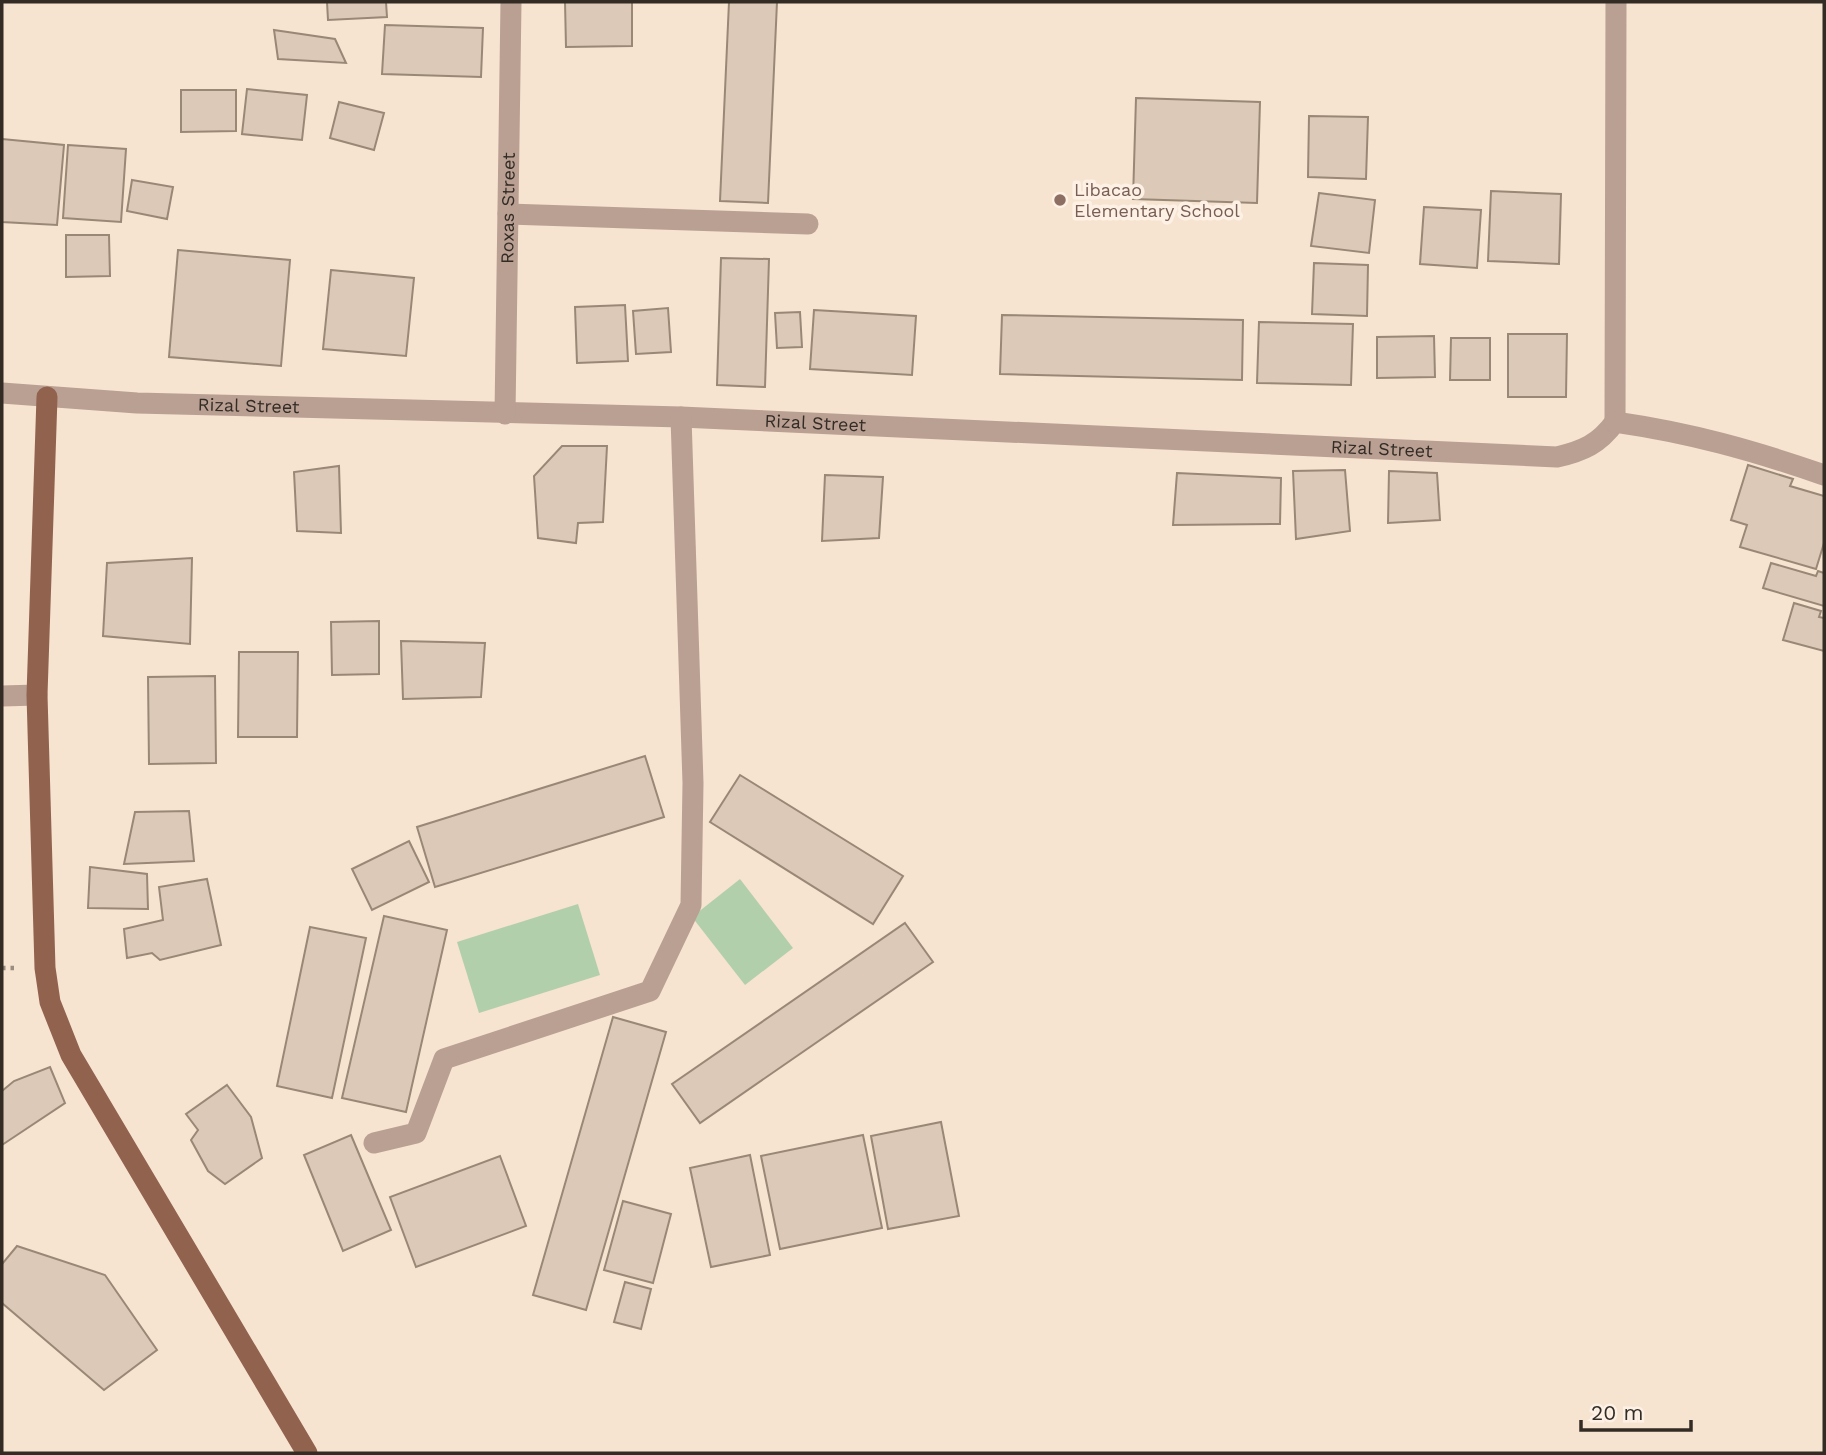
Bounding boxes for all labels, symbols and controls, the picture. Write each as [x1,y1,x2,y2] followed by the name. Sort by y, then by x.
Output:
[496,152,519,264] street label: Roxas Street
[1074,179,1240,221] place label: Libacao Elementary School
[1052,192,1068,208] marker: Libacao Elementary School
[197,394,300,417] street label: Rizal Street
[764,410,867,435] street label: Rizal Street
[1330,436,1434,461] street label: Rizal Street
[1581,1388,1691,1432] scale bar
[1591,1400,1643,1425] text: 20 m

